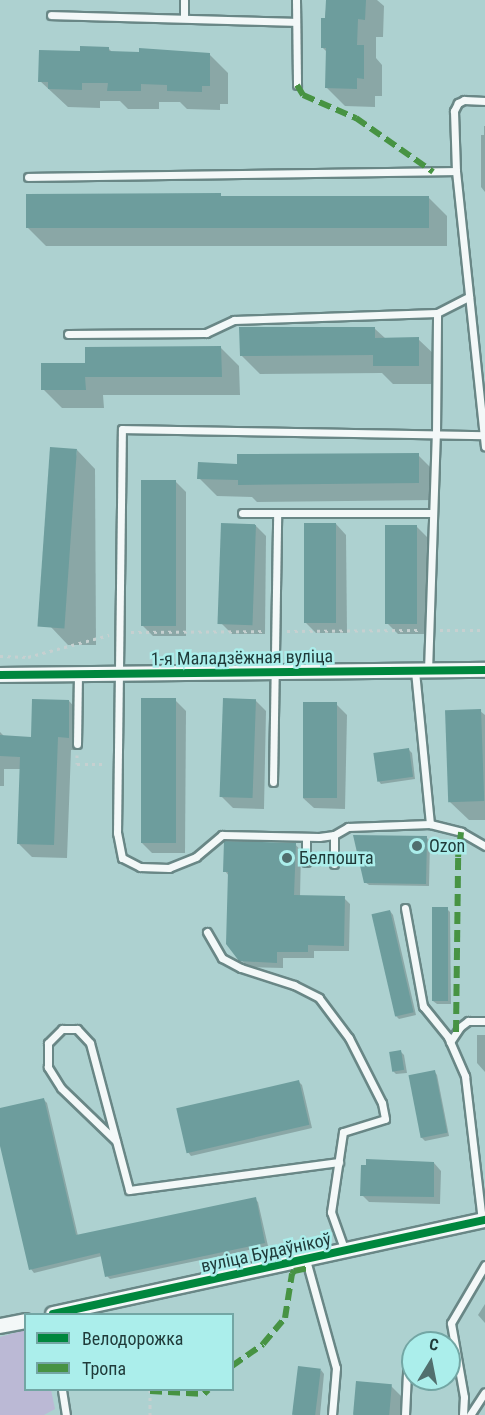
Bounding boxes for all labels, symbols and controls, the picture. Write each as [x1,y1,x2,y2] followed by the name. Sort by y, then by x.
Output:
[151,646,333,670] street label: 1-я Маладзёжная вуліца
[429,835,465,857] place label: Ozon
[410,839,424,853] marker: Ozon
[299,847,374,869] place label: Белпошта
[280,851,294,865] marker: Белпошта
[199,1229,333,1277] street label: вуліца Будаўнікоў
[24,1313,234,1391] legend
[82,1328,183,1349] text: Велодорожка
[401,1331,461,1391] north arrow
[428,1335,440,1355] text: С
[82,1358,126,1379] text: Тропа

